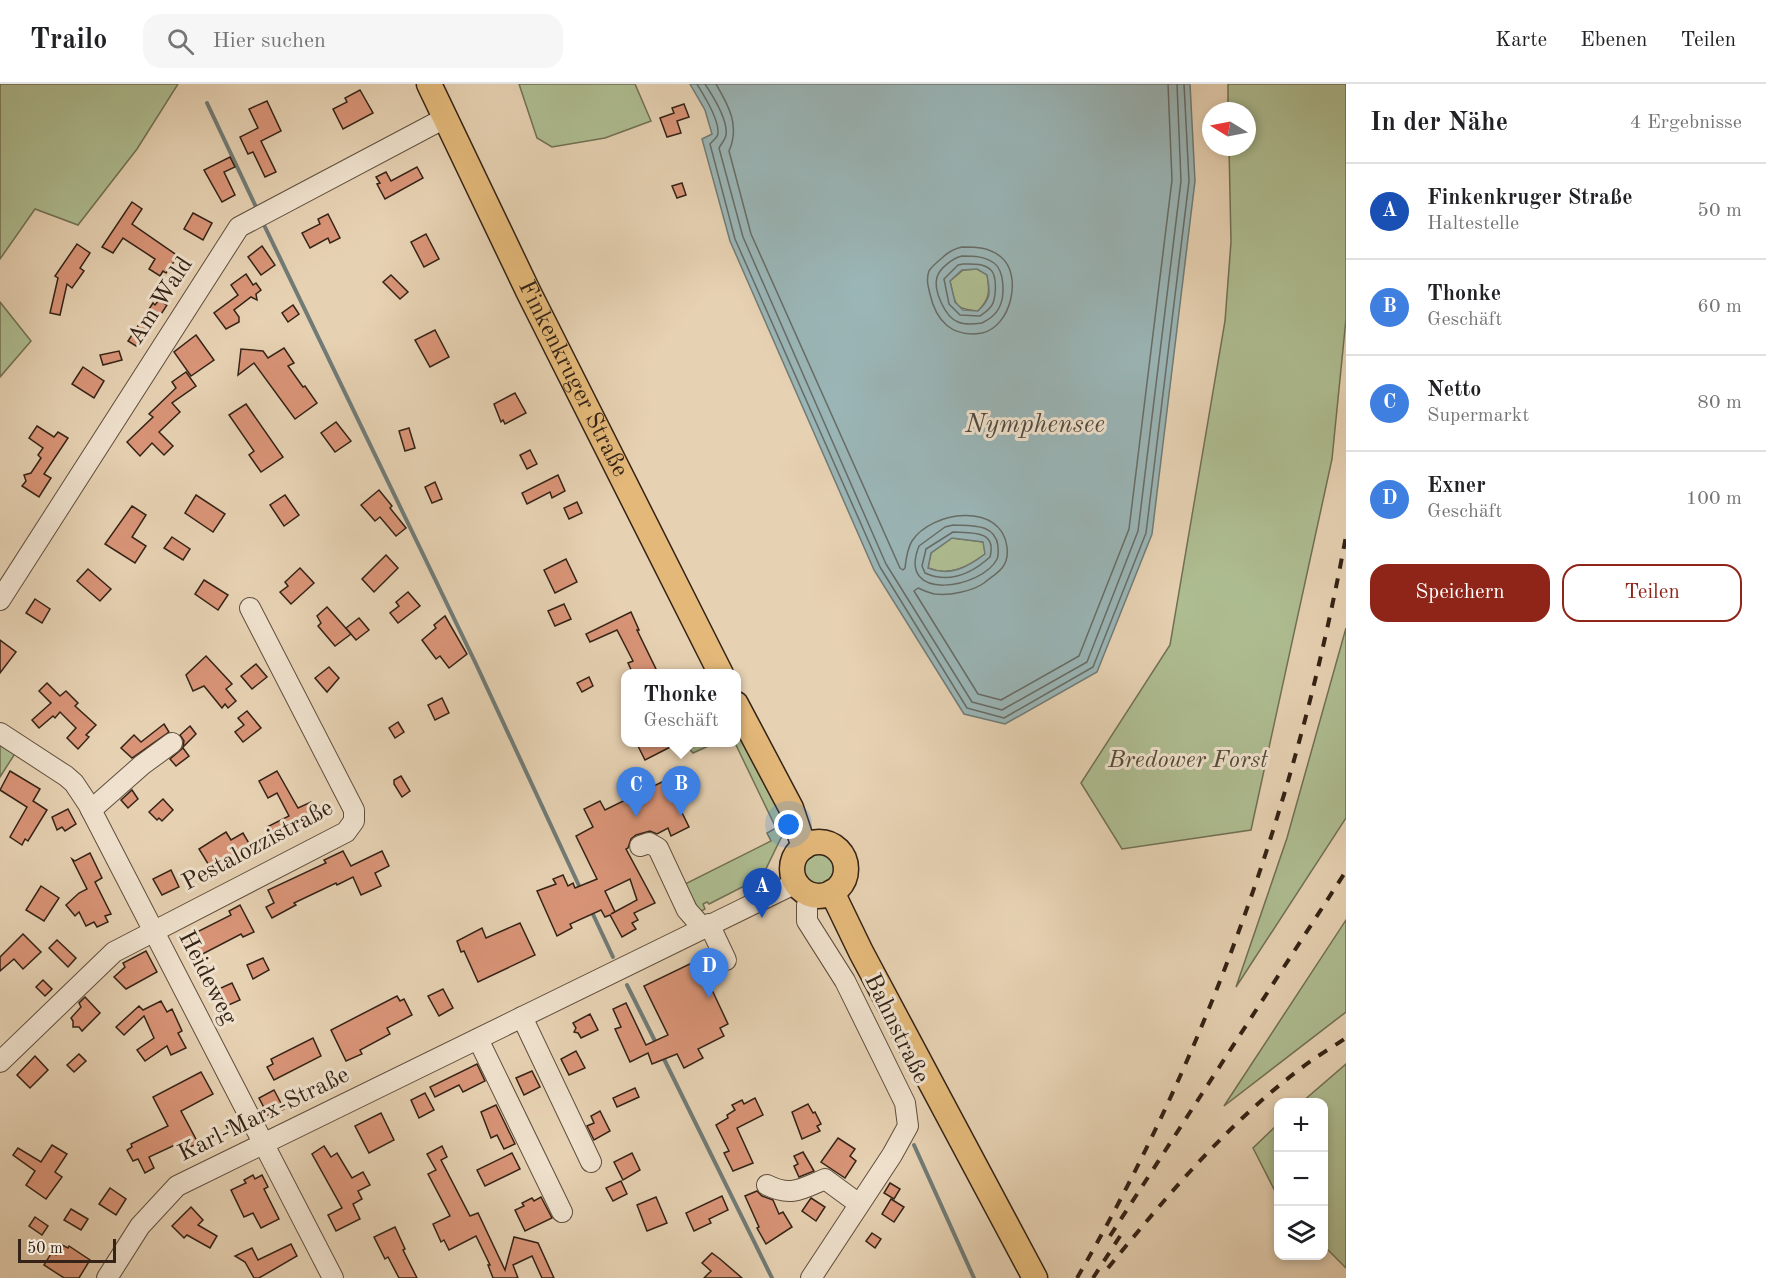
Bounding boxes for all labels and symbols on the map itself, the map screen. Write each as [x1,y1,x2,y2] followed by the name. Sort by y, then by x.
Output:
[1202,102,1256,156] north arrow
[124,253,198,349] street label: Am Wald
[513,277,632,481] street label: Finkenkruger Straße
[964,412,1105,438] water label: Nymphensee
[1107,749,1268,773] park label: Bredower Forst
[662,766,700,816] pin: B
[616,768,656,817] pin: C
[179,796,337,896] street label: Pestalozzistraße
[774,810,803,839] your location
[742,868,782,918] pin: A
[173,927,241,1029] street label: Heideweg
[690,948,728,998] pin: D
[859,970,933,1088] street label: Bahnstraße
[175,1063,353,1167] street label: Karl-Marx-Straße
[18,1236,116,1264] scale bar

